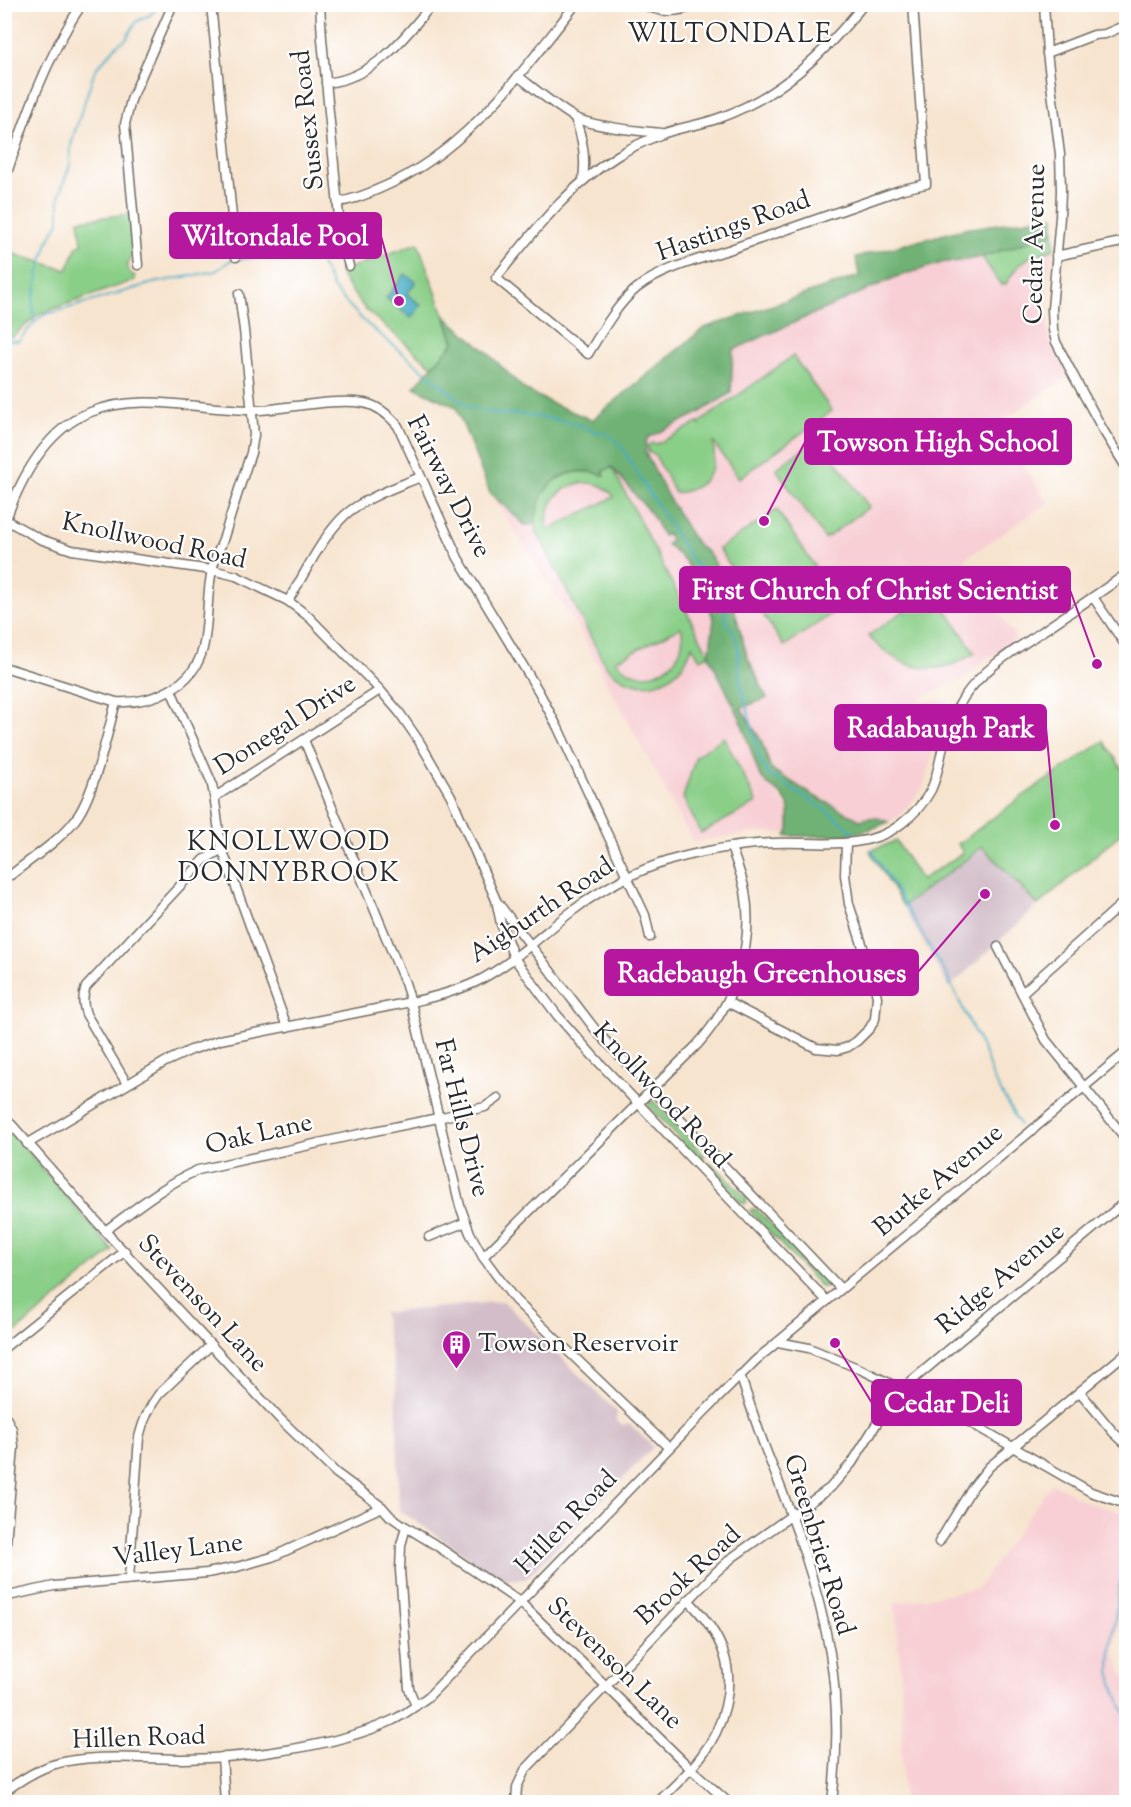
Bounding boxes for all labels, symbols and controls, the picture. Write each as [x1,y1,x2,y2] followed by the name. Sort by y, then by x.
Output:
[627,16,833,55] district label: WILTONDALE
[283,48,335,192] street label: Sussex Road
[1016,163,1056,325] street label: Cedar Avenue
[652,182,816,272] street label: Hastings Road
[170,213,381,258] callout: Wiltondale Pool
[181,219,369,258] text: Wiltondale Pool
[396,409,500,565] street label: Fairway Drive
[805,419,1071,464] callout: Towson High School
[817,425,1060,464] text: Towson High School
[58,504,250,580] street label: Knollwood Road
[680,567,1070,612] callout: First Church of Christ Scientist
[692,573,1059,612] text: First Church of Christ Scientist
[208,666,364,786] street label: Donegal Drive
[835,705,1046,750] callout: Radabaugh Park
[847,711,1035,750] text: Radabaugh Park
[178,824,400,894] district label: KNOLLWOOD DONNYBROOK
[462,849,622,973] street label: Aigburth Road
[605,950,918,995] callout: Radebaugh Greenhouses
[618,956,907,995] text: Radebaugh Greenhouses
[583,1015,739,1178] street label: Knollwood Road
[423,1035,499,1201] street label: Far Hills Drive
[202,1105,316,1165] street label: Oak Lane
[866,1116,1012,1246] street label: Burke Avenue
[929,1214,1073,1344] street label: Ridge Avenue
[128,1227,276,1381] street label: Stevenson Lane
[478,1326,679,1363] place label: Towson Reservoir
[441,1328,473,1370] building icon: Towson Reservoir
[872,1380,1021,1425] callout: Cedar Deli
[884,1386,1010,1425] text: Cedar Deli
[773,1450,863,1640] street label: Greenbrier Road
[507,1462,627,1584] street label: Hillen Road
[628,1517,750,1635] street label: Brook Road
[111,1525,245,1577] street label: Valley Lane
[538,1589,690,1739] street label: Stevenson Lane
[72,1718,207,1760] street label: Hillen Road

